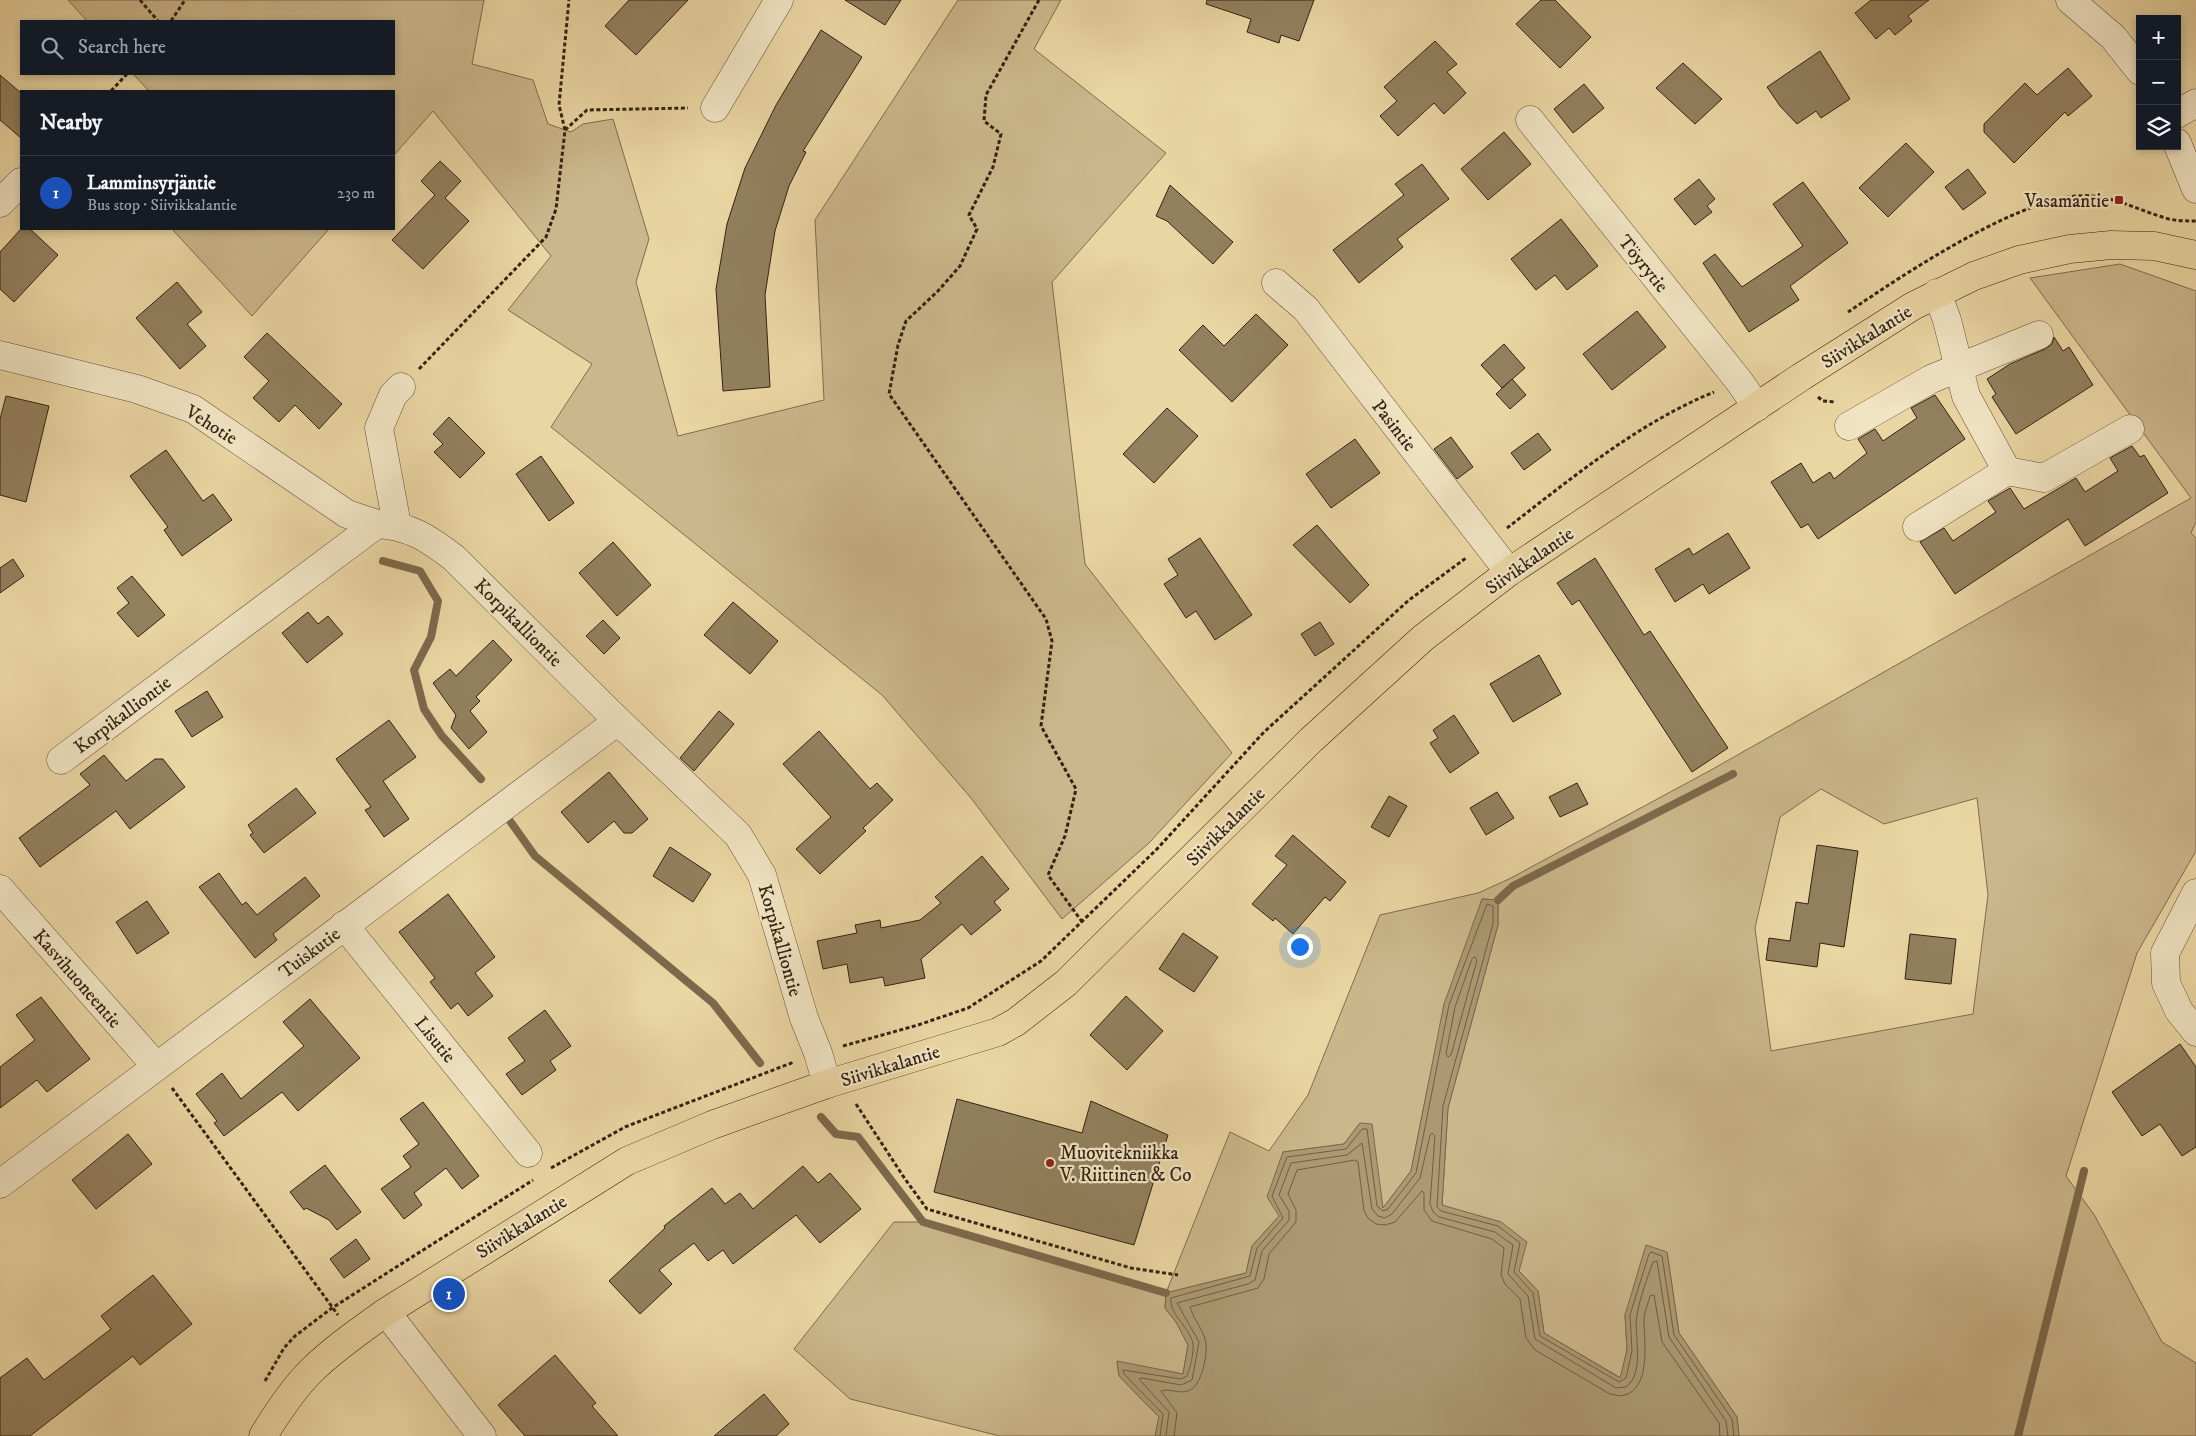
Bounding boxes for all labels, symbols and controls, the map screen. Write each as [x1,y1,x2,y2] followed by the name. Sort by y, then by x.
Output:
[2136,15,2181,150] map controls
[2136,15,2181,60] button: +
[20,20,395,75] search box
[38,34,66,62] icon: search
[78,36,166,59] text: Search here
[2136,60,2181,105] button: −
[2136,105,2181,150] button: layers
[40,110,102,136] text: Nearby
[87,172,216,195] text: Lamminsyrjäntie
[53,183,59,203] text: 1
[337,183,375,203] text: 230 m
[2024,190,2109,213] place label: Vasamantie
[2113,194,2125,206] marker: Vasamantie
[87,195,237,215] text: Bus stop · Siivikkalantie
[1613,231,1673,297] street label: Töyrytie
[1817,300,1916,374] street label: Siivikkalantie
[1367,396,1421,456] street label: Pasintie
[180,400,242,450] street label: Vehotie
[1481,522,1578,600] street label: Siivikkalantie
[469,574,567,672] street label: Korpikalliontie
[70,671,176,759] street label: Korpikalliontie
[1182,783,1270,871] street label: Siivikkalantie
[753,882,807,999] street label: Korpikalliontie
[275,923,345,984] street label: Tuiskutie
[28,925,126,1033] street label: Kasvihuoneentie
[1287,934,1313,960] your location
[409,1012,461,1068] street label: Lisutie
[838,1040,943,1092] street label: Siivikkalantie
[1059,1142,1191,1187] place label: Muovitekniikka V. Riittinen & Co
[1044,1157,1056,1169] marker: Muovitekniikka V. Riittinen & Co
[472,1190,571,1264] street label: Siivikkalantie
[433,1275,465,1313] pin: 1

